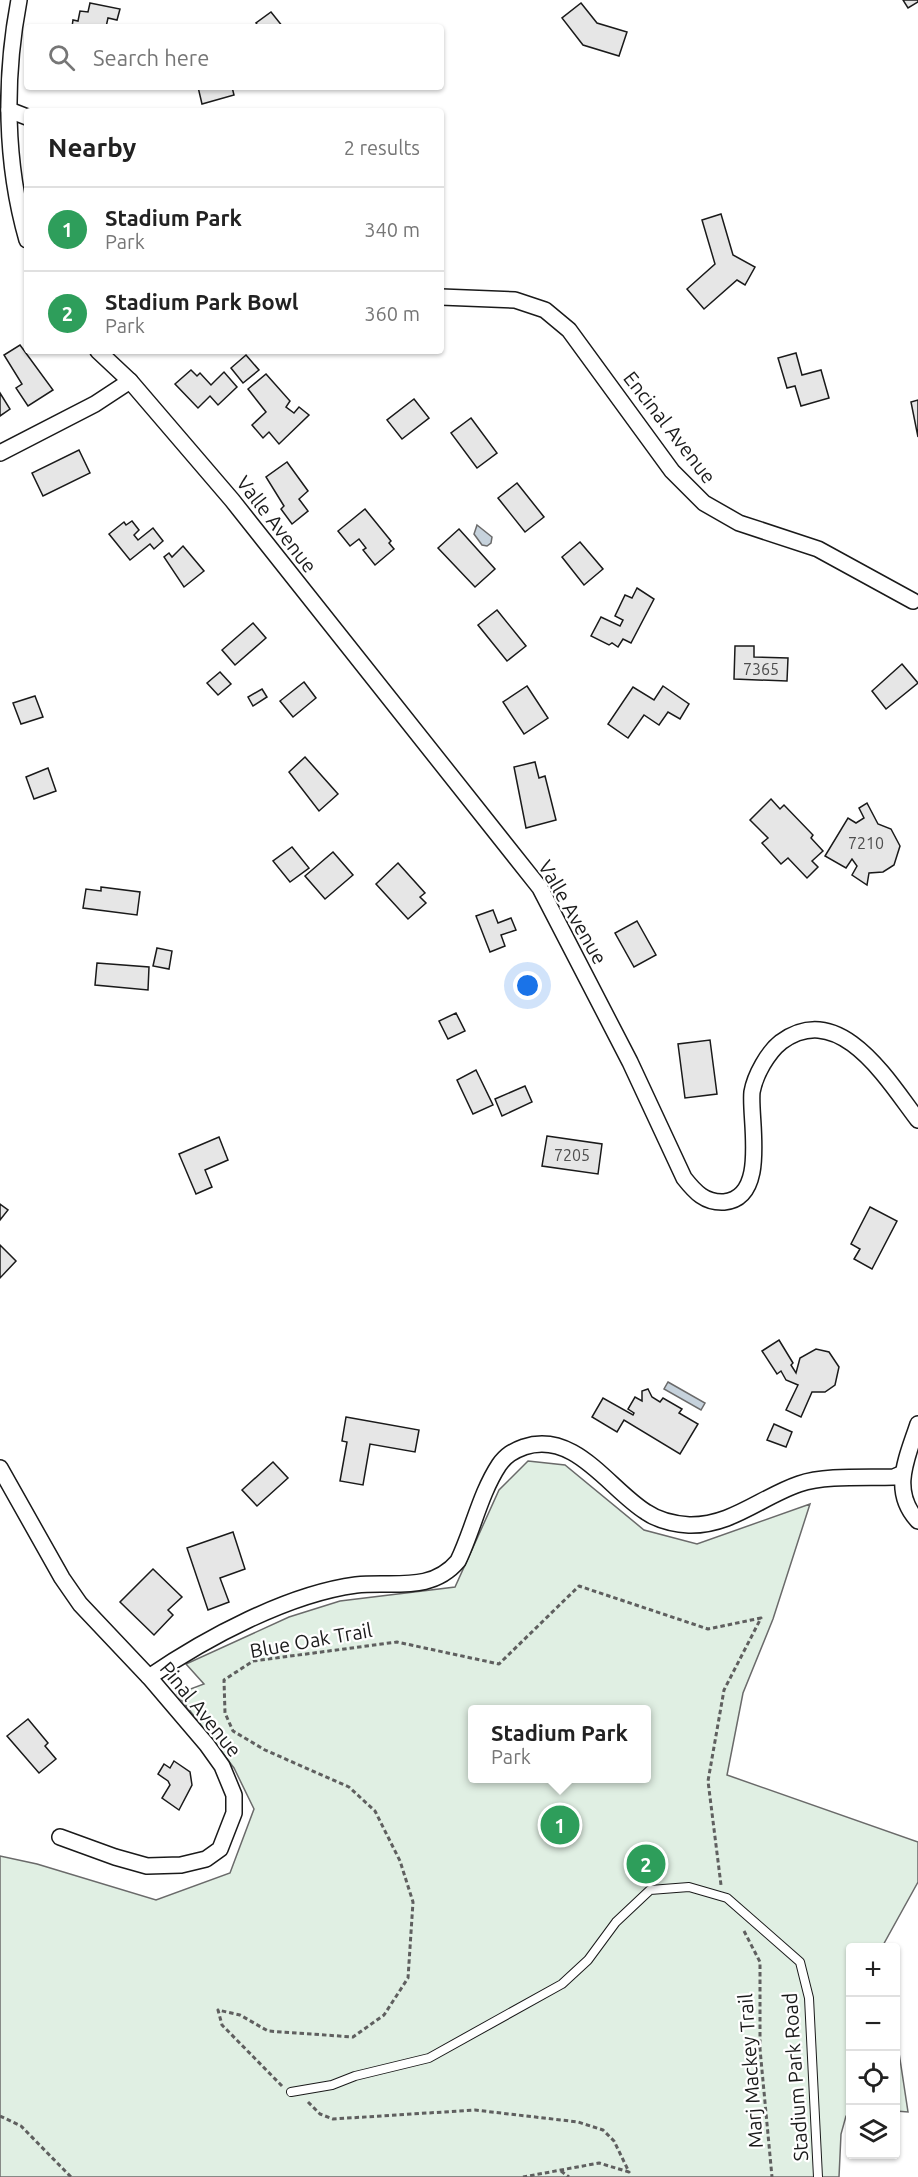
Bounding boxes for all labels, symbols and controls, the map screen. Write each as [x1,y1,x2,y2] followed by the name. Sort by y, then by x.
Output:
[24,24,444,90] search box
[45,41,78,74] icon: search
[93,45,209,70] text: Search here
[48,133,136,162] text: Nearby
[344,136,420,159] text: 2 results
[105,205,242,230] text: Stadium Park
[62,218,73,241] text: 1
[364,218,420,241] text: 340 m
[105,230,145,253] text: Park
[105,289,299,314] text: Stadium Park Bowl
[62,302,73,325] text: 2
[364,302,420,325] text: 360 m
[105,314,145,337] text: Park
[619,366,721,488] street label: Encinal Avenue
[232,471,322,577] street label: Valle Avenue
[743,660,779,678] house number: 7365
[848,834,884,852] house number: 7210
[534,856,612,968] street label: Valle Avenue
[513,971,542,1000] your location
[554,1146,590,1164] house number: 7205
[248,1618,374,1662] street label: Blue Oak Trail
[156,1657,246,1761] street label: Pinal Avenue
[468,1705,651,1783] popup
[491,1720,628,1745] text: Stadium Park
[491,1745,531,1768] text: Park
[540,1802,580,1848] pin: 1
[626,1842,666,1886] pin: 2
[846,1943,900,2159] map controls
[846,1943,900,1997] button: +
[778,1992,812,2162] street label: Stadium Park Road
[733,1993,767,2149] street label: Marj Mackey Trail
[846,1997,900,2051] button: −
[846,2051,900,2105] button: locate
[846,2105,900,2159] button: layers

